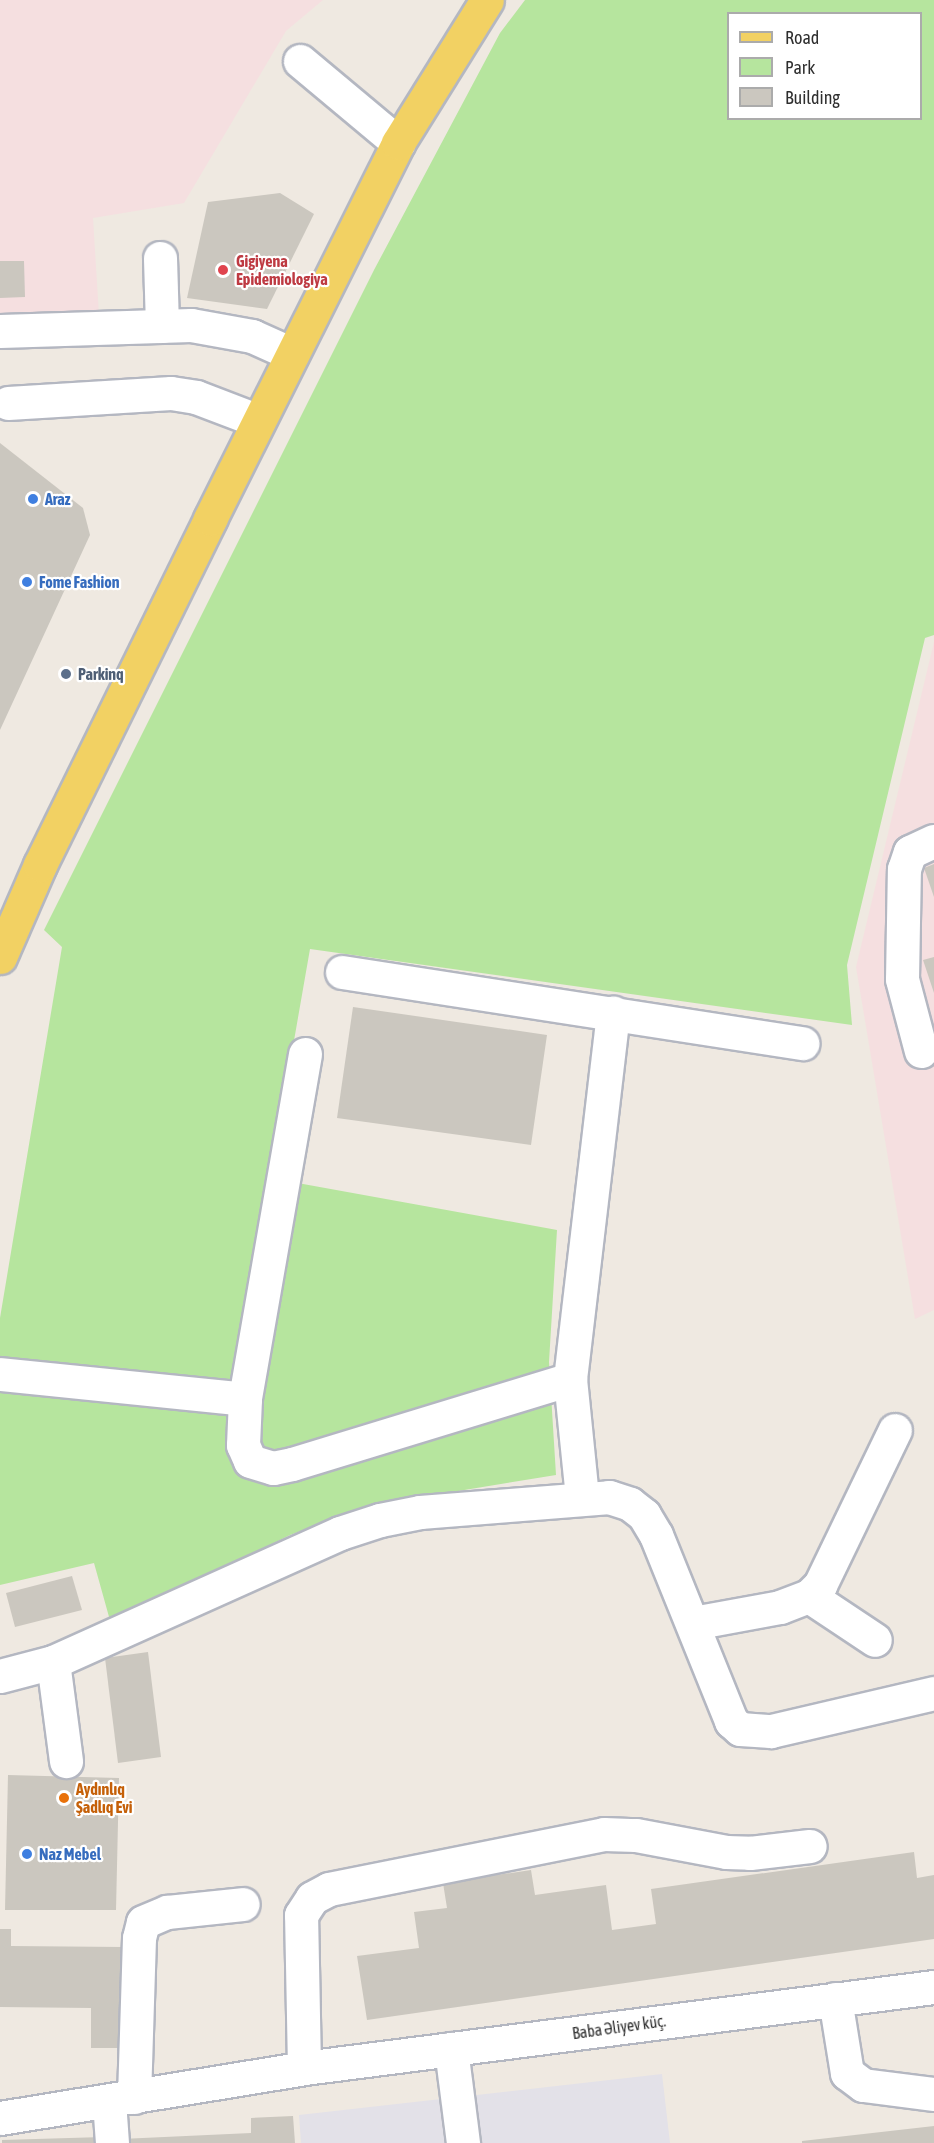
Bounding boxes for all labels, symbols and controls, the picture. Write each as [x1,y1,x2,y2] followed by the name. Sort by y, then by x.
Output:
[727,12,922,120] legend
[785,27,819,48] text: Road
[785,57,815,78] text: Park
[785,87,840,108] text: Building
[236,251,328,289] place label: Gigiyena Epidemiologiya
[214,261,232,279] marker: Gigiyena Epidemiologiya
[45,489,70,509] place label: Araz
[26,492,40,506] marker: Araz
[39,572,120,592] place label: Fome Fashion
[20,575,34,589] marker: Fome Fashion
[78,664,124,684] place label: Parkinq
[59,667,73,681] marker: Parkinq
[76,1779,133,1817] place label: Aydınlıq Şadlıq Evi
[57,1791,71,1805] marker: Aydınlıq Şadlıq Evi
[39,1844,101,1864] place label: Naz Mebel
[20,1847,34,1861] marker: Naz Mebel
[571,2011,667,2043] street label: Baba Əliyev küç.

